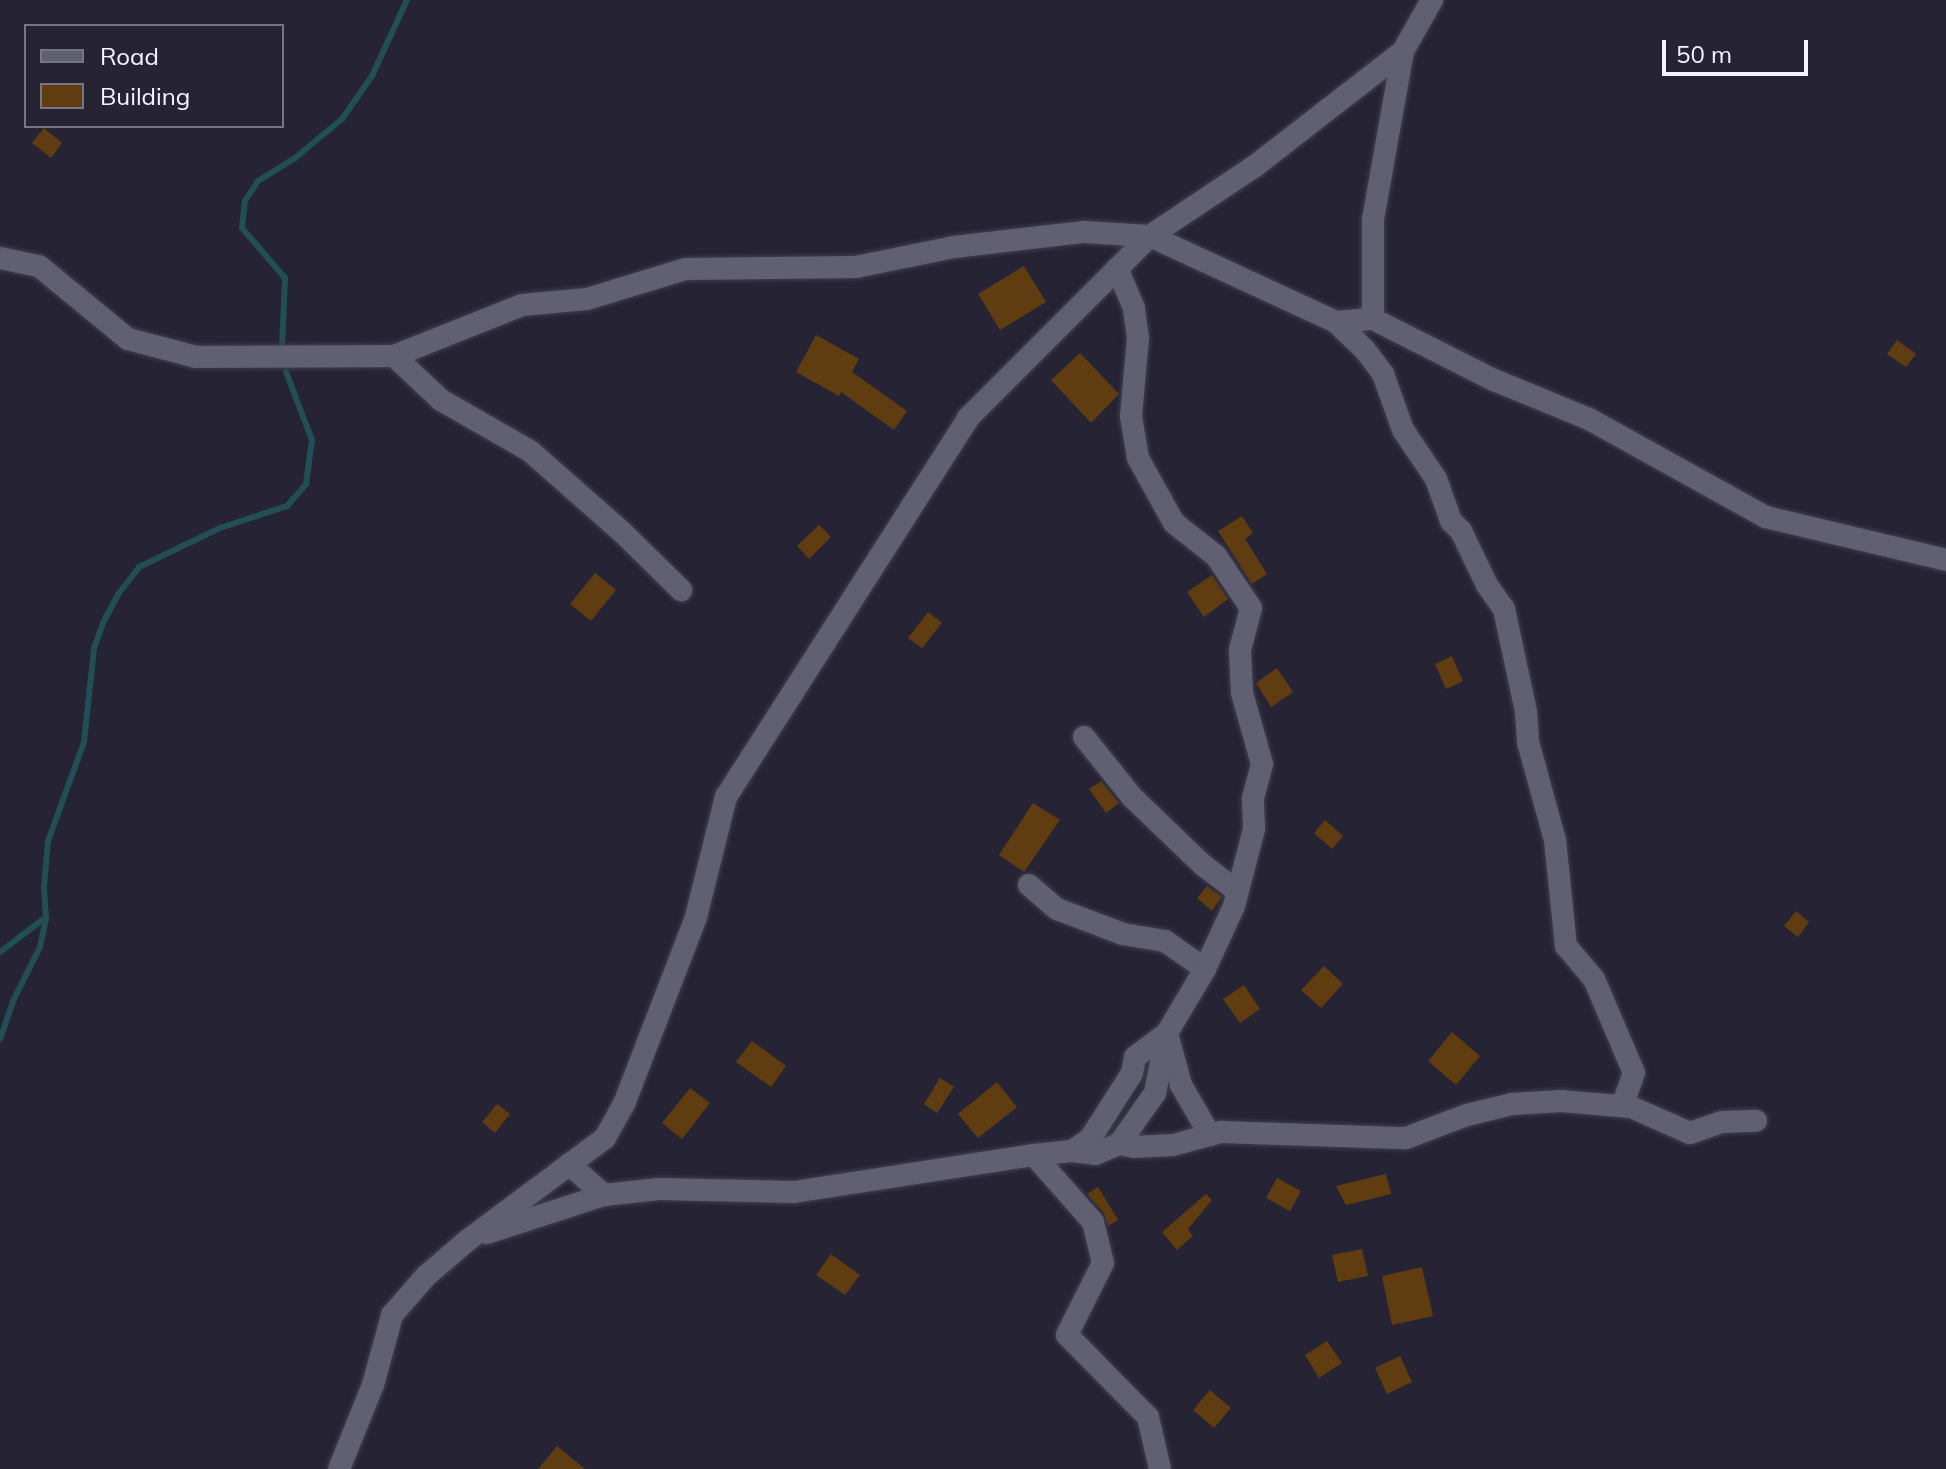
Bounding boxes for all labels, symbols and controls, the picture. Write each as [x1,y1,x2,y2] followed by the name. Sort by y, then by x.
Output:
[24,24,284,128] legend
[1666,24,1812,74] scale bar
[1676,39,1732,69] text: 50 m
[100,41,159,71] text: Road
[100,81,190,111] text: Building

